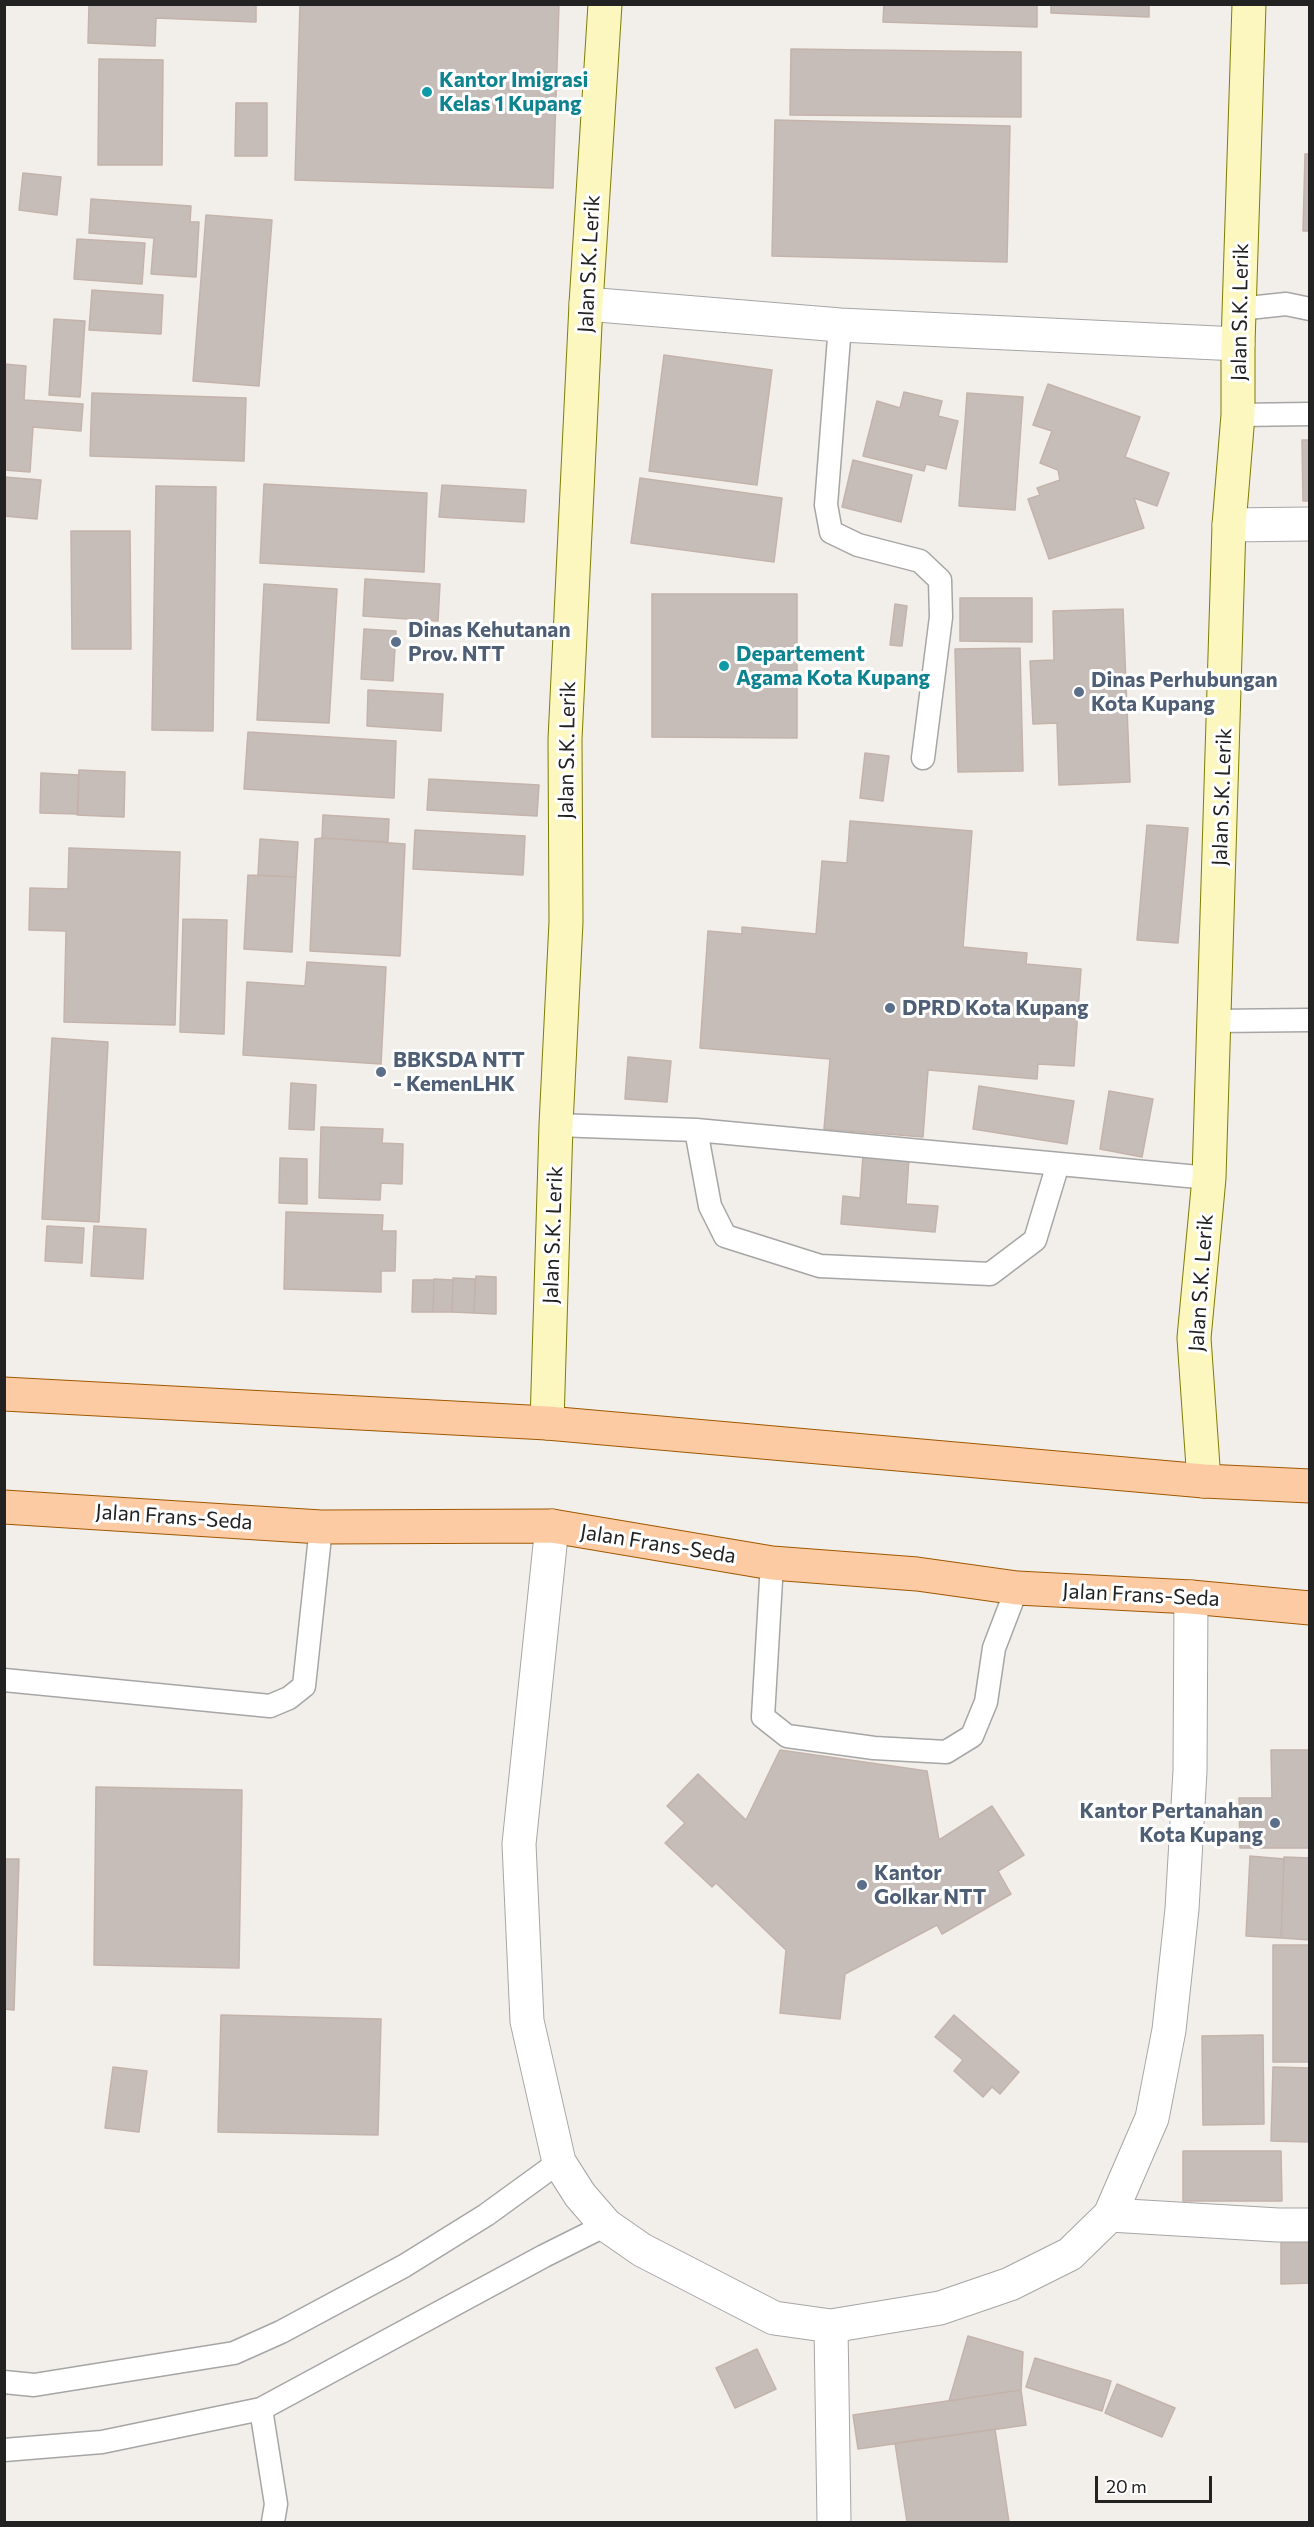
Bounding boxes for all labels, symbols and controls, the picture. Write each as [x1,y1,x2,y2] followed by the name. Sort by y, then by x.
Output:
[439,67,588,117] place label: Kantor Imigrasi Kelas 1 Kupang
[420,85,434,99] marker: Kantor Imigrasi Kelas 1 Kupang
[573,194,605,334] street label: Jalan S.K. Lerik
[1226,243,1254,381] street label: Jalan S.K. Lerik
[408,617,571,667] place label: Dinas Kehutanan Prov. NTT
[389,635,403,649] marker: Dinas Kehutanan Prov. NTT
[736,641,930,691] place label: Departement Agama Kota Kupang
[717,659,731,673] marker: Departement Agama Kota Kupang
[1091,667,1278,717] place label: Dinas Perhubungan Kota Kupang
[553,681,581,819] street label: Jalan S.K. Lerik
[1072,685,1086,699] marker: Dinas Perhubungan Kota Kupang
[1207,728,1237,866] street label: Jalan S.K. Lerik
[902,995,1089,1021] place label: DPRD Kota Kupang
[883,1001,897,1015] marker: DPRD Kota Kupang
[393,1047,525,1097] place label: BBKSDA NTT - KemenLHK
[374,1065,388,1079] marker: BBKSDA NTT - KemenLHK
[538,1166,568,1304] street label: Jalan S.K. Lerik
[1184,1213,1218,1353] street label: Jalan S.K. Lerik
[95,1499,253,1535] street label: Jalan Frans-Seda
[578,1519,738,1569] street label: Jalan Frans-Seda
[1062,1578,1220,1612] street label: Jalan Frans-Seda
[1080,1798,1263,1848] place label: Kantor Pertanahan Kota Kupang
[1268,1816,1282,1830] marker: Kantor Pertanahan Kota Kupang
[874,1860,986,1910] place label: Kantor Golkar NTT
[855,1878,869,1892] marker: Kantor Golkar NTT
[1098,2464,1215,2502] scale bar
[1106,2475,1147,2497] text: 20 m

